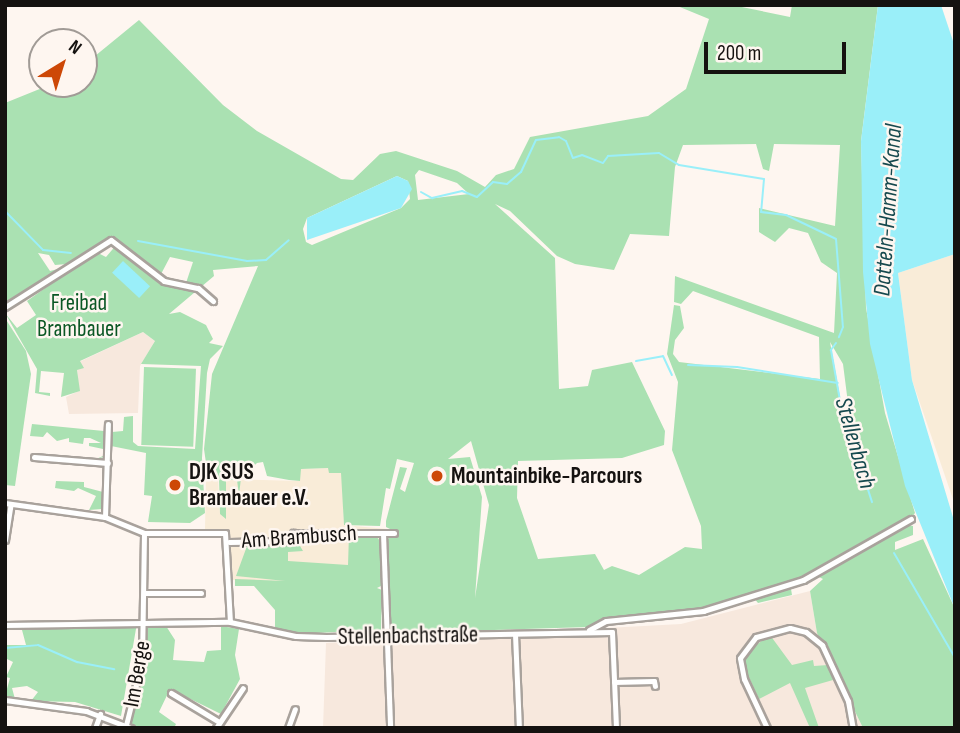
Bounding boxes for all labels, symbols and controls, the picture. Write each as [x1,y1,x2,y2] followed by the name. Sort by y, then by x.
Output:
[28,28,98,98] north arrow
[708,28,850,72] scale bar
[64,35,86,60] text: N
[717,41,761,66] text: 200 m
[868,123,908,297] water label: Datteln-Hamm-Kanal
[37,289,121,343] park label: Freibad Brambauer
[828,394,882,492] water label: Stellenbach
[189,458,309,512] place label: DJK SUS Brambauer e.V.
[451,462,642,490] place label: Mountainbike-Parcours
[429,468,445,484] marker: Mountainbike-Parcours
[167,477,183,493] marker: DJK SUS Brambauer e.V.
[241,519,357,555] street label: Am Brambusch
[338,621,478,651] street label: Stellenbachstraße
[118,639,156,709] street label: Im Berge

